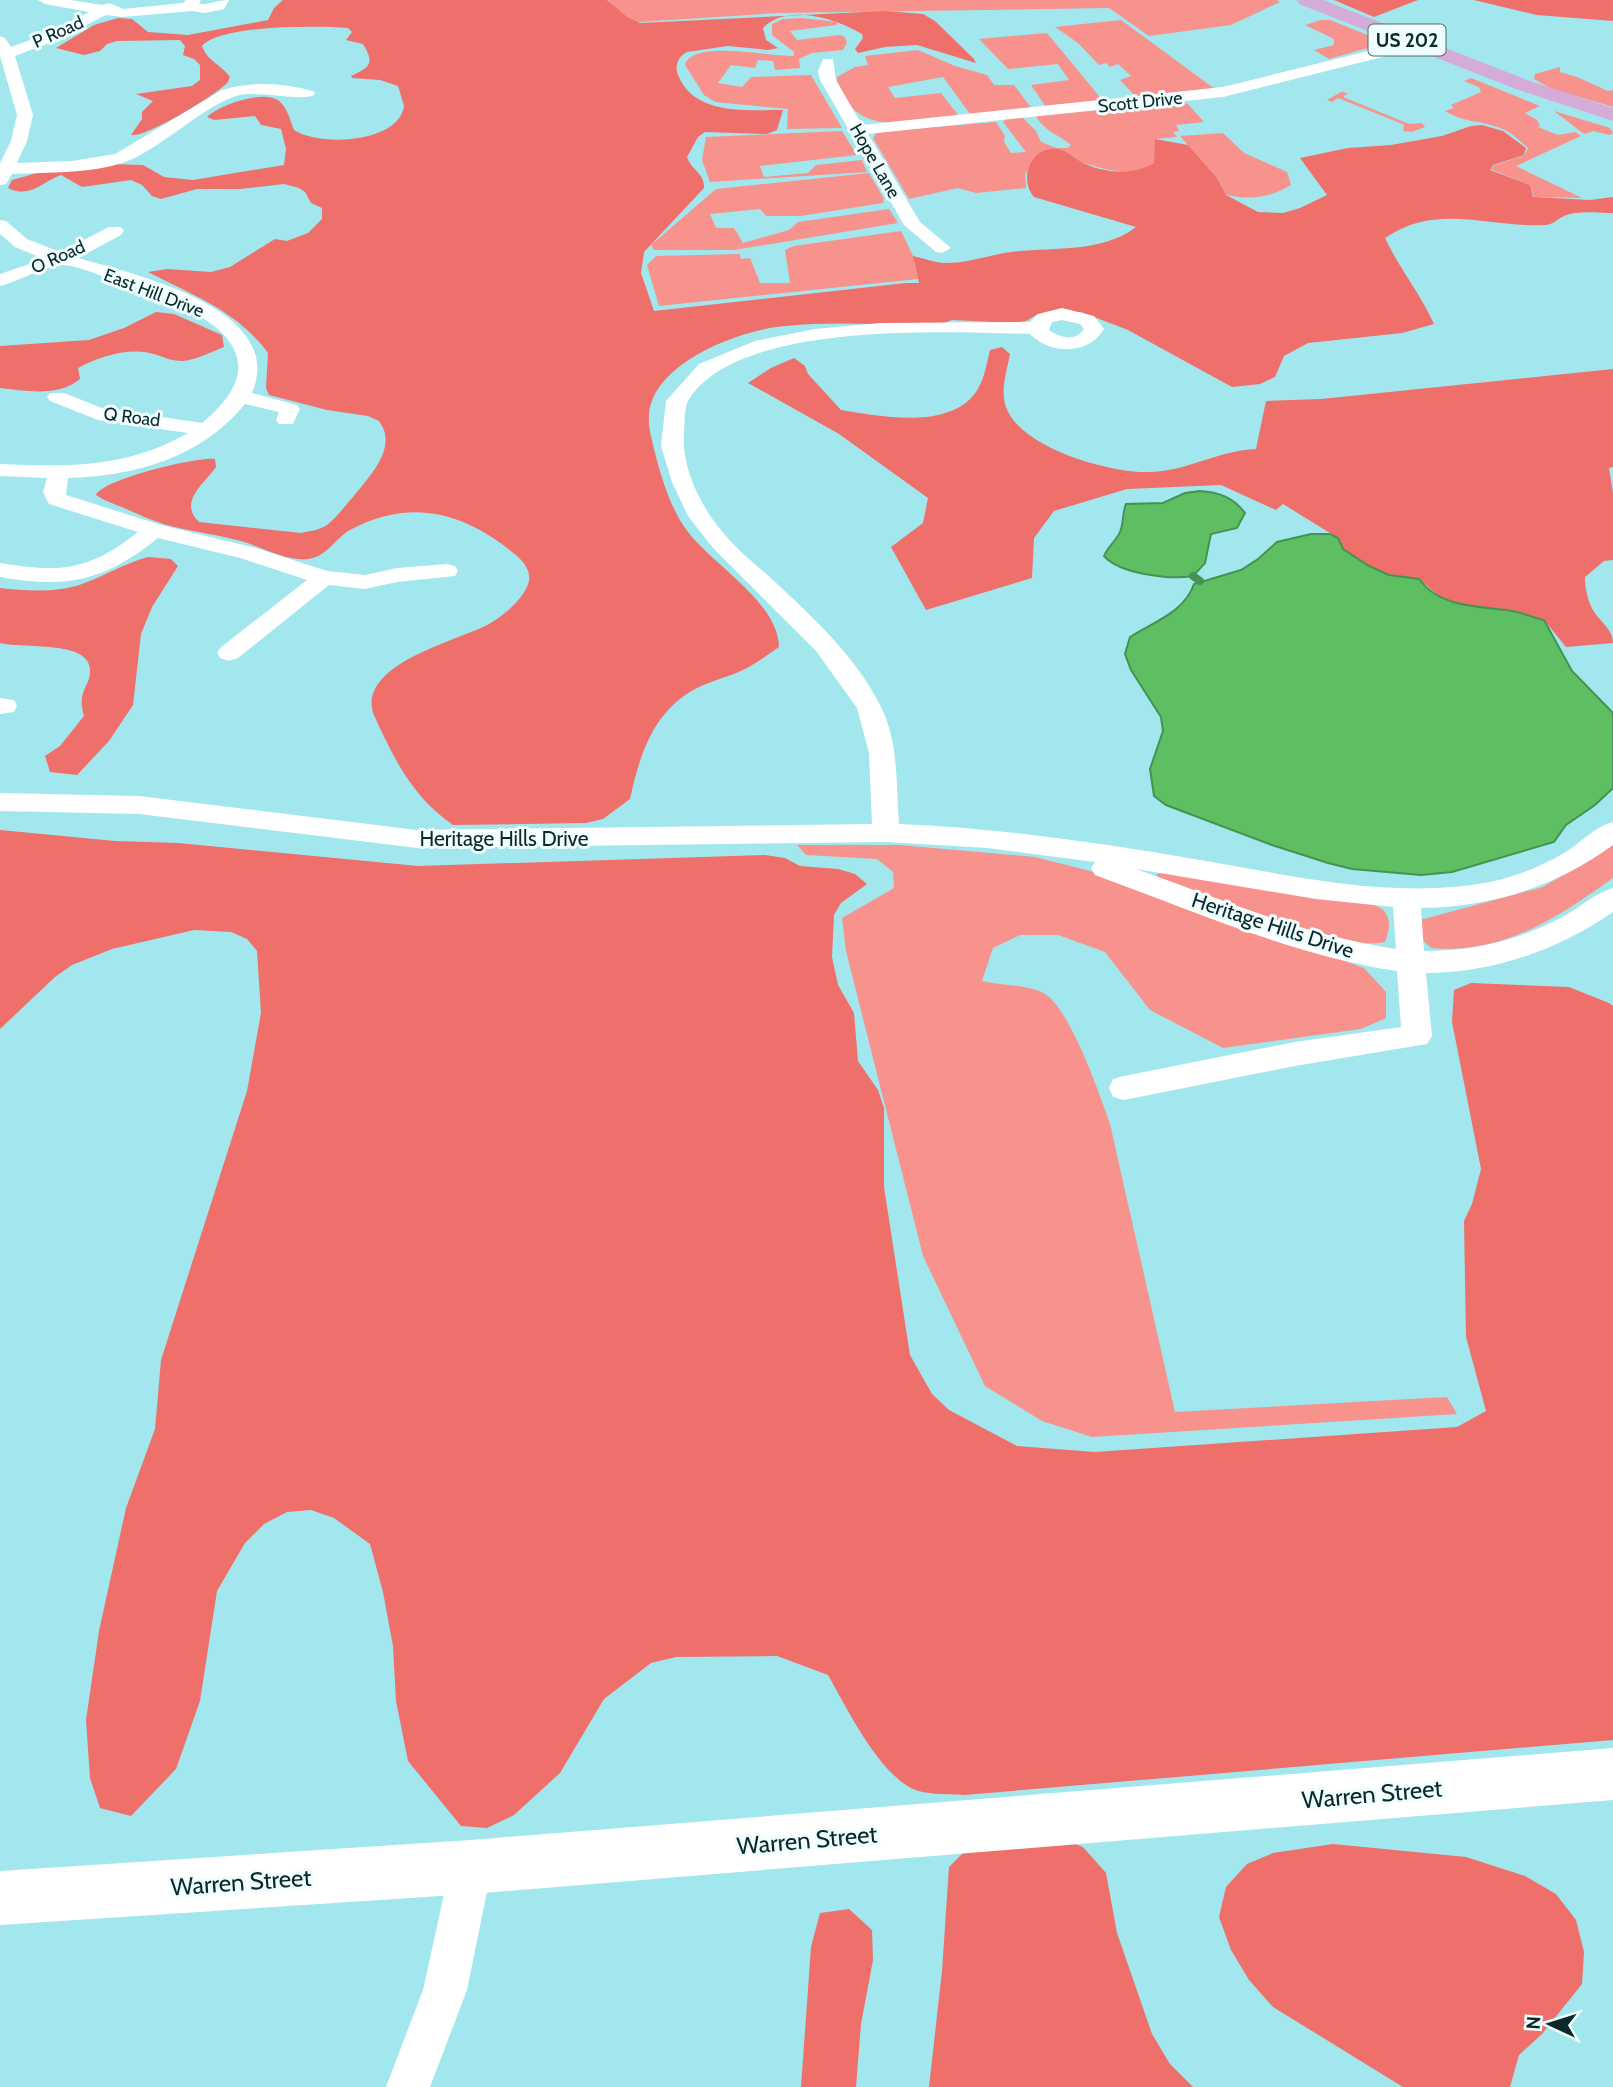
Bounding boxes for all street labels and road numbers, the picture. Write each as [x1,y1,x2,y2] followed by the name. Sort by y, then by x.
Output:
[29,11,87,53] street label: P Road
[1368,24,1446,56] road number: US 202
[1097,87,1183,117] street label: Scott Drive
[845,120,905,202] street label: Hope Lane
[28,235,88,279] street label: O Road
[101,264,207,322] street label: East Hill Drive
[102,403,162,431] street label: Q Road
[420,826,589,851] street label: Heritage Hills Drive
[1189,887,1357,963] street label: Heritage Hills Drive
[1301,1773,1443,1815] street label: Warren Street
[736,1819,878,1861] street label: Warren Street
[170,1863,312,1901] street label: Warren Street

